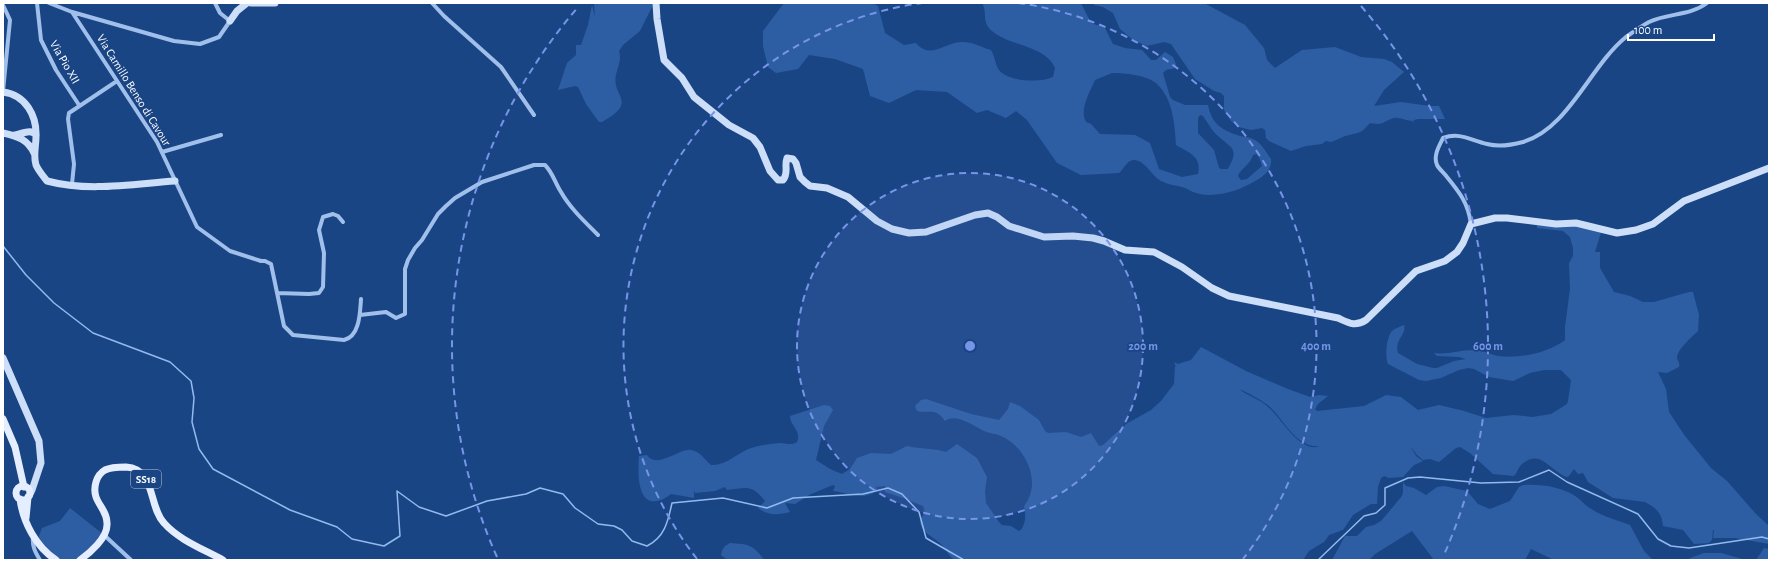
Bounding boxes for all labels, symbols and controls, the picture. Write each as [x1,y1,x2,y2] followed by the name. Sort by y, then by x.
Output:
[1628,16,1714,42] scale bar
[1634,24,1662,36] text: 100 m
[95,32,173,148] street label: Via Camillo Benso di Cavour
[48,38,82,86] street label: Via Pio XII
[963,339,977,353] centre of rings
[1128,340,1158,352] text: 200 m
[1301,340,1331,352] text: 400 m
[1473,340,1503,352] text: 600 m
[131,470,161,488] road number: SS18

